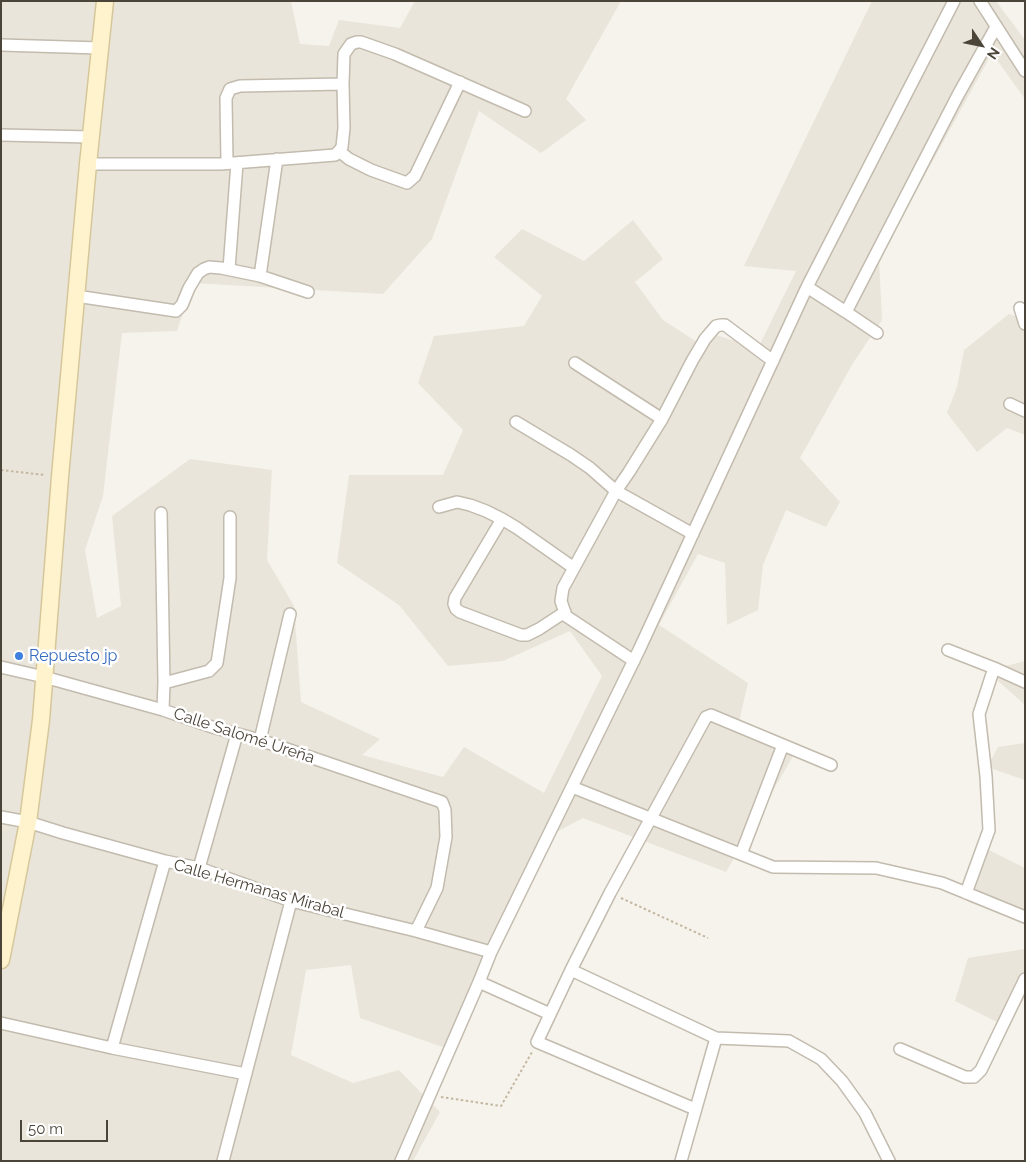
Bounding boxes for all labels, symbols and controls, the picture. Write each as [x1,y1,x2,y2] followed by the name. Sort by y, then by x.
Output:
[956,20,1006,70] north arrow
[984,44,1003,62] text: N
[29,646,117,666] place label: Repuesto jp
[13,650,25,662] marker: Repuesto jp
[171,704,317,768] street label: Calle Salomé Ureña
[171,855,347,923] street label: Calle Hermanas Mirabal
[22,1110,110,1142] scale bar
[28,1120,63,1138] text: 50 m

